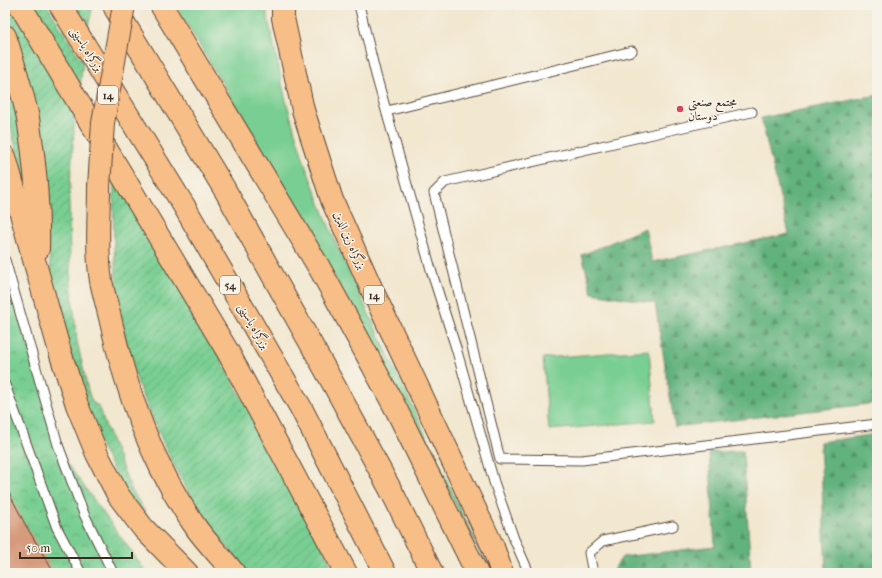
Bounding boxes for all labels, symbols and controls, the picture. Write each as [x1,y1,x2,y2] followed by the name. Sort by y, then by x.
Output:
[66,23,107,75] street label: بزرگراه یاسینی
[98,86,118,104] road number: 14
[688,95,737,124] place label: مجتمع صنعتی دوستان
[675,104,685,114] marker: مجتمع صنعتی دوستان
[330,208,370,272] street label: بزرگراه زین الدین
[220,276,240,294] road number: 54
[364,286,384,304] road number: 14
[234,300,273,352] street label: بزرگراه یاسینی
[20,534,132,560] scale bar
[26,541,50,555] text: 50 m

